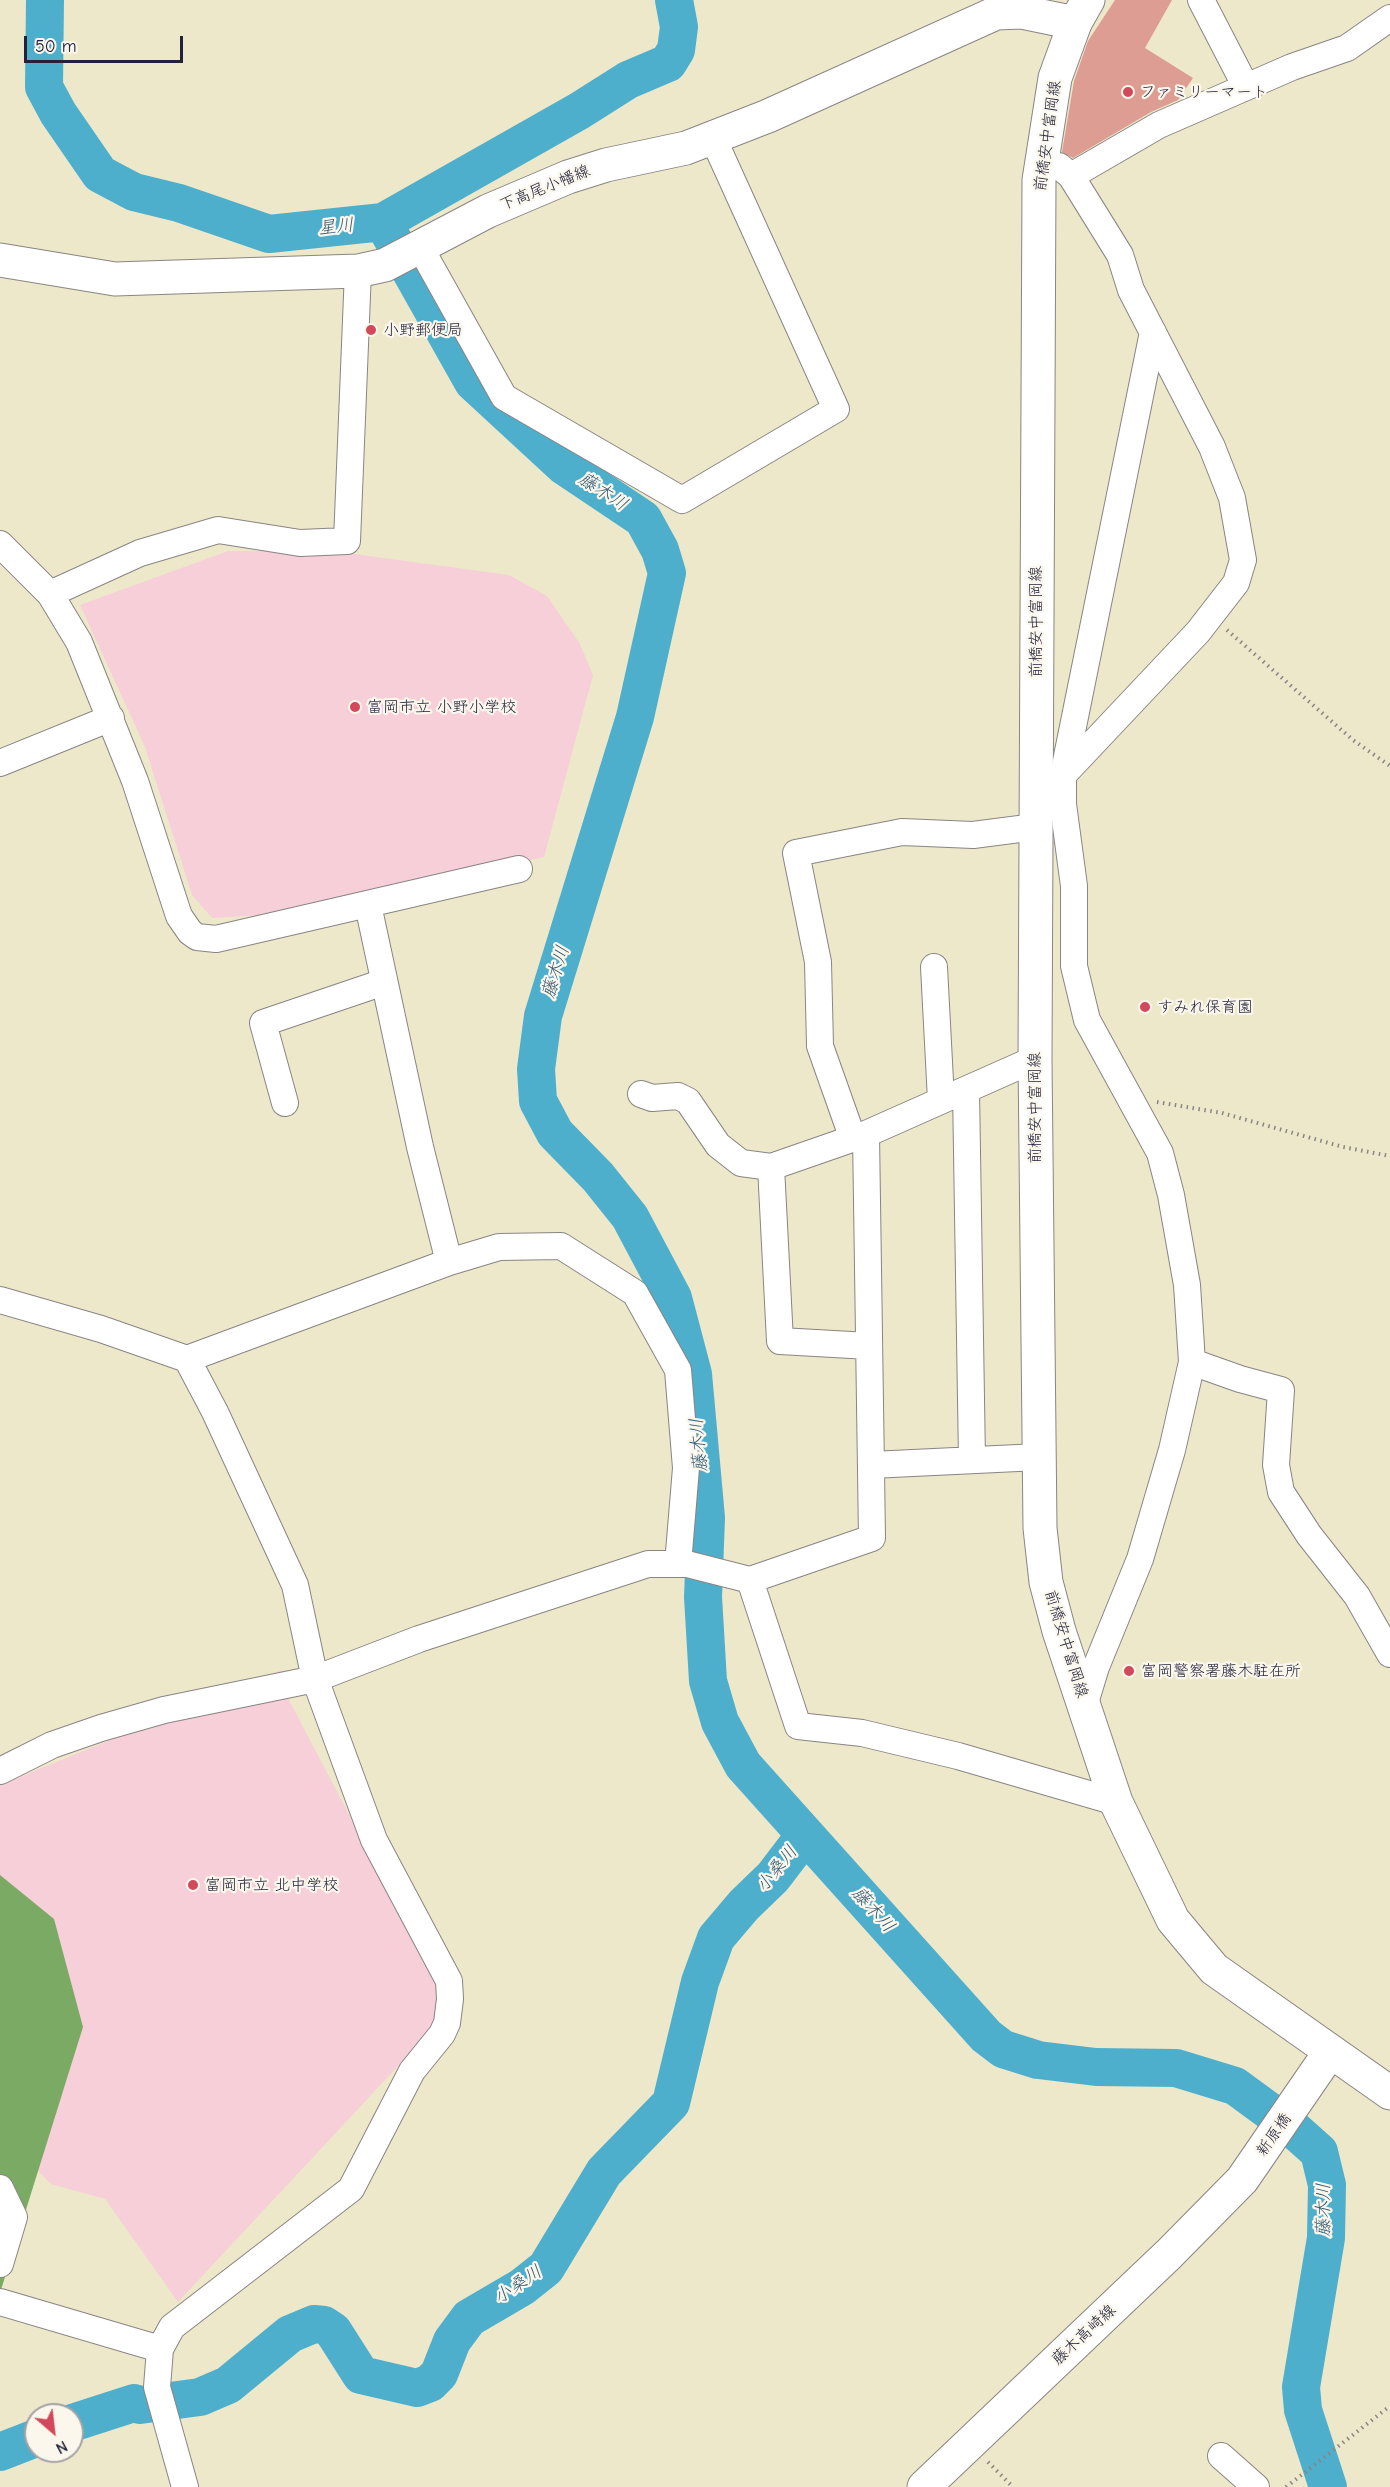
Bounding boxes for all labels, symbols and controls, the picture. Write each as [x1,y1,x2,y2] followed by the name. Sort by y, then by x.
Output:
[27,24,186,62] scale bar
[35,36,77,57] text: 50 m
[1031,79,1065,193] street label: 前橋安中富岡線
[1140,82,1268,102] place label: ファミリーマート
[1121,85,1135,99] marker: ファミリーマート
[497,161,593,215] street label: 下高尾小幡線
[317,214,355,240] water label: 星川
[383,320,463,340] place label: 小野郵便局
[364,323,378,337] marker: 小野郵便局
[574,468,632,516] water label: 藤木川
[1026,566,1046,678] street label: 前橋安中富岡線
[367,697,516,717] place label: 富岡市立 小野小学校
[348,700,362,714] marker: 富岡市立 小野小学校
[538,943,574,1001] water label: 藤木川
[1157,997,1253,1017] place label: すみれ保育園
[1138,1000,1152,1014] marker: すみれ保育園
[1025,1052,1045,1164] street label: 前橋安中富岡線
[686,1417,712,1473] water label: 藤木川
[1040,1588,1092,1700] street label: 前橋安中富岡線
[1141,1661,1301,1681] place label: 富岡警察署藤木駐在所
[1122,1664,1136,1678] marker: 富岡警察署藤木駐在所
[752,1841,802,1897] water label: 小桑川
[205,1875,338,1895] place label: 富岡市立 北中学校
[186,1878,200,1892] marker: 富岡市立 北中学校
[847,1883,899,1937] water label: 藤木川
[1252,2110,1296,2160] street label: 新原橋
[1313,2183,1335,2237] water label: 藤木川
[490,2261,546,2309] water label: 小桑川
[1048,2301,1120,2369] street label: 藤木高崎線
[24,2403,84,2463] north arrow
[53,2437,70,2458] text: N

